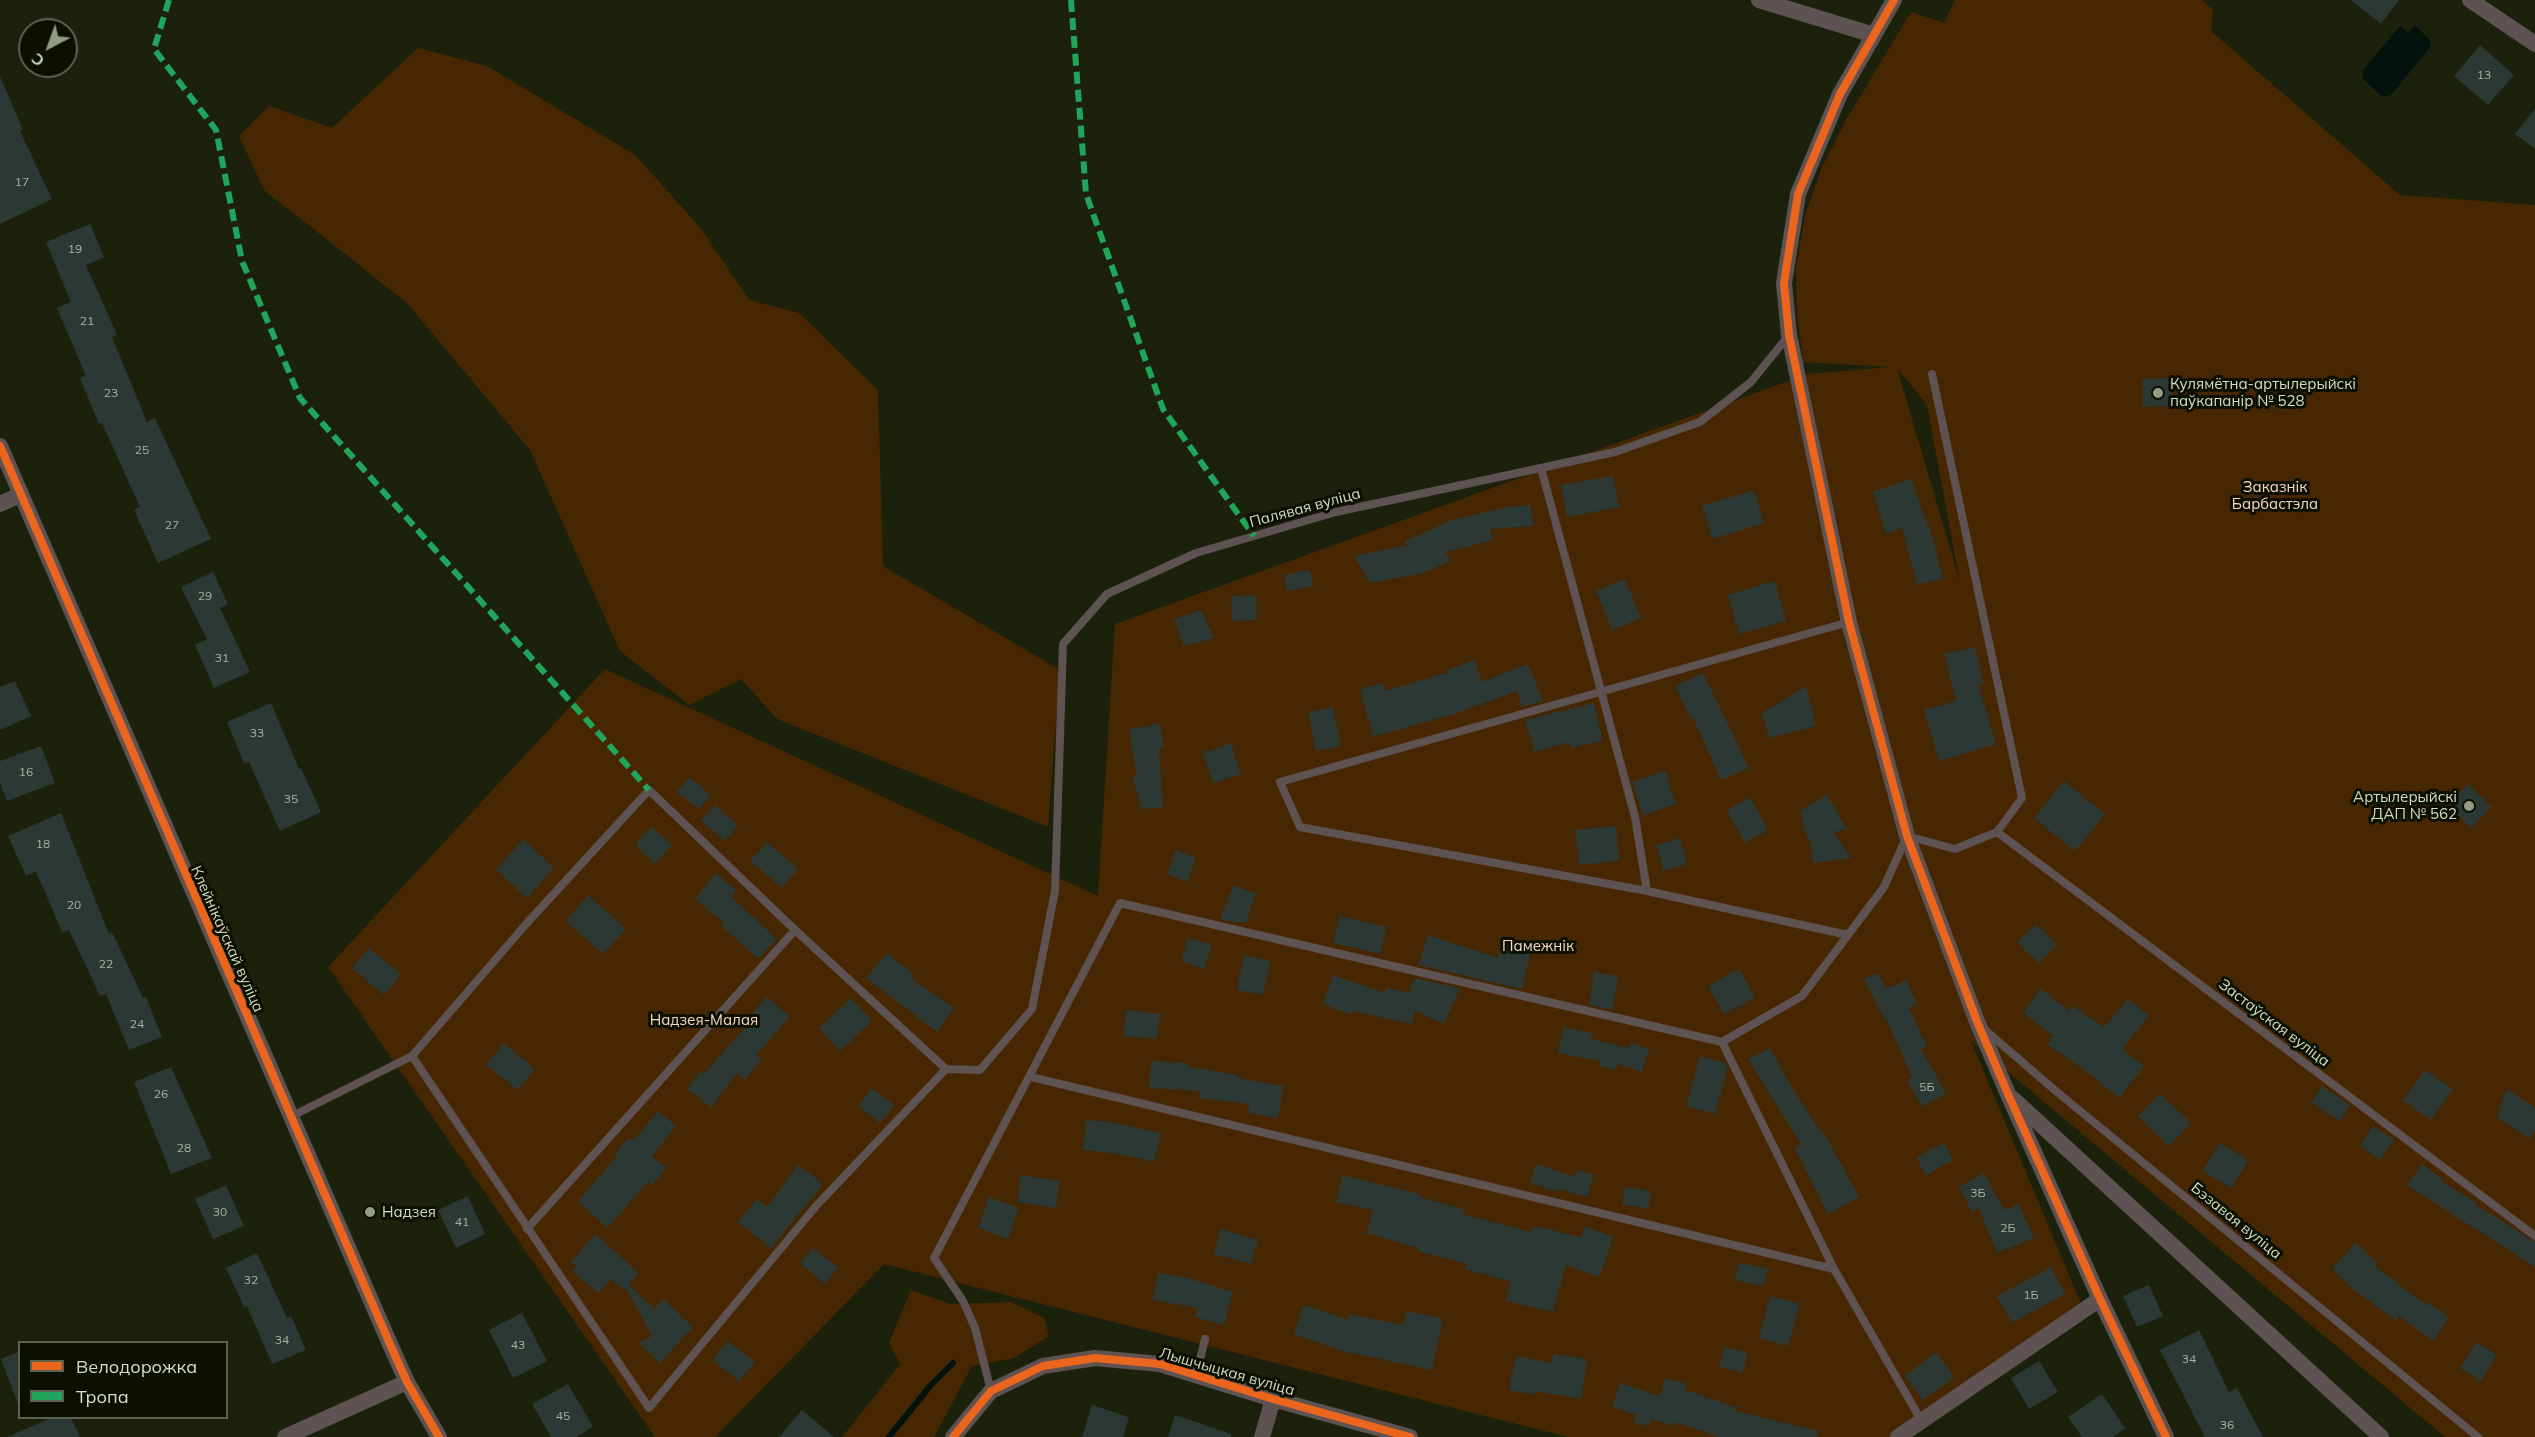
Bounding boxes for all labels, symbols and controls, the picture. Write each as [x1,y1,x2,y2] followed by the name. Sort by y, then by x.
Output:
[18,18,78,78] north arrow
[27,49,48,71] text: С
[2477,68,2491,82] house number: 13
[15,175,29,189] house number: 17
[68,242,82,256] house number: 19
[80,314,94,328] house number: 21
[2170,375,2356,410] place label: Кулямётна-артылерыйскі паўкапанір № 528
[104,386,118,400] house number: 23
[2151,386,2165,400] marker: Кулямётна-артылерыйскі паўкапанір № 528
[135,443,149,457] house number: 25
[2232,478,2318,513] park label: Заказнік Барбастэла
[1248,485,1362,531] street label: Палявая вуліца
[165,518,179,532] house number: 27
[198,589,212,603] house number: 29
[215,651,229,665] house number: 31
[250,726,264,740] house number: 33
[19,765,33,779] house number: 16
[2353,788,2457,823] place label: Артылерыйскі ДАП № 562
[284,792,298,806] house number: 35
[2462,799,2476,813] marker: Артылерыйскі ДАП № 562
[36,837,50,851] house number: 18
[187,863,267,1015] street label: Клейнікаўскай вуліца
[67,898,81,912] house number: 20
[1502,937,1574,955] park label: Памежнік
[99,957,113,971] house number: 22
[2215,975,2333,1071] street label: Застаўская вуліца
[650,1011,758,1029] park label: Надзея-Малая
[130,1017,144,1031] house number: 24
[1919,1080,1935,1094] house number: 5Б
[154,1087,168,1101] house number: 26
[177,1141,191,1155] house number: 28
[2187,1179,2285,1263] street label: Бэзавая вуліца
[1970,1186,1986,1200] house number: 3Б
[382,1203,436,1221] place label: Надзея
[213,1205,227,1219] house number: 30
[363,1205,377,1219] marker: Надзея
[455,1215,469,1229] house number: 41
[2000,1221,2016,1235] house number: 2Б
[244,1273,258,1287] house number: 32
[2023,1288,2039,1302] house number: 1Б
[275,1333,289,1347] house number: 34
[511,1338,525,1352] house number: 43
[18,1341,228,1419] legend
[1157,1344,1297,1400] street label: Лышчыцкая вуліца
[2182,1352,2196,1366] house number: 34
[76,1355,197,1378] text: Велодорожка
[76,1385,129,1408] text: Тропа
[556,1409,570,1423] house number: 45
[2220,1418,2234,1432] house number: 36

